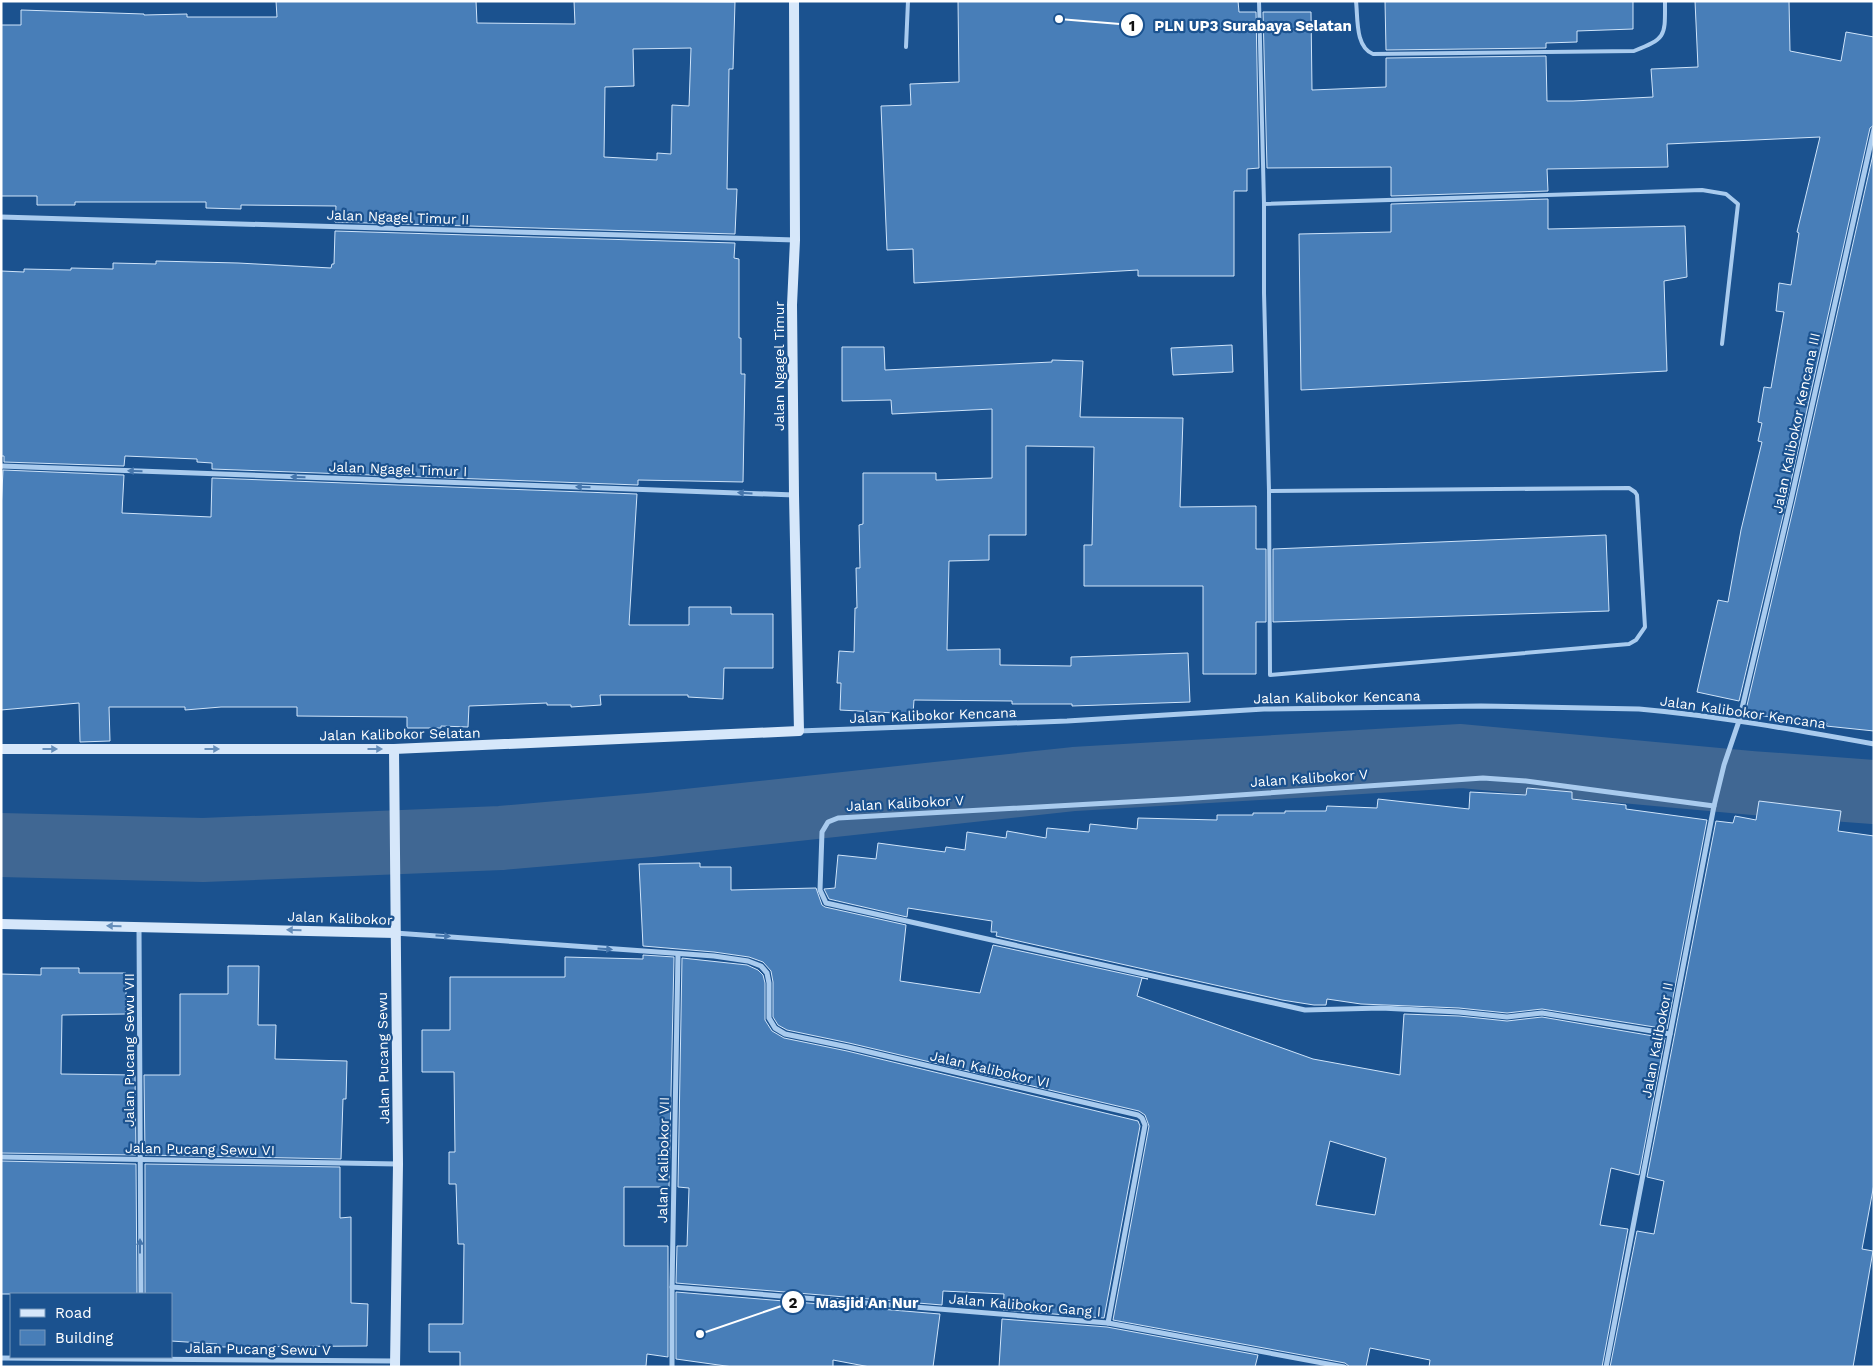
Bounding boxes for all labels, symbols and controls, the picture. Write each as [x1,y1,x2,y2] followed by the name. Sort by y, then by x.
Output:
[1119,10,1362,40] callout: PLN UP3 Surabaya Selatan
[1129,17,1135,35] text: 1
[1154,17,1352,35] text: PLN UP3 Surabaya Selatan
[326,207,470,227] street label: Jalan Ngagel Timur II
[771,301,787,431] street label: Jalan Ngagel Timur
[1769,331,1823,515] street label: Jalan Kalibokor Kencana III
[328,459,468,479] street label: Jalan Ngagel Timur I
[127,467,143,475] one-way arrow
[289,473,305,481] one-way arrow
[574,483,590,491] one-way arrow
[737,488,753,496] one-way arrow
[1253,688,1421,706] street label: Jalan Kalibokor Kencana
[1659,692,1827,732] street label: Jalan Kalibokor Kencana
[849,704,1017,726] street label: Jalan Kalibokor Kencana
[319,725,481,743] street label: Jalan Kalibokor Selatan
[42,745,58,753] one-way arrow
[205,745,221,753] one-way arrow
[367,745,383,753] one-way arrow
[1249,766,1369,790] street label: Jalan Kalibokor V
[846,792,964,814] street label: Jalan Kalibokor V
[287,908,393,928] street label: Jalan Kalibokor
[105,922,121,930] one-way arrow
[285,926,301,934] one-way arrow
[436,933,452,941] one-way arrow
[598,945,614,953] one-way arrow
[121,973,137,1127] street label: Jalan Pucang Sewu VII
[1638,981,1676,1099] street label: Jalan Kalibokor II
[374,992,392,1124] street label: Jalan Pucang Sewu
[929,1047,1051,1091] street label: Jalan Kalibokor VI
[654,1097,672,1223] street label: Jalan Kalibokor VII
[125,1140,275,1158] street label: Jalan Pucang Sewu VI
[136,1237,144,1253] one-way arrow
[780,1287,929,1317] callout: Masjid An Nur
[948,1290,1102,1320] street label: Jalan Kalibokor Gang I
[10,1293,172,1358] legend
[789,1294,798,1312] text: 2
[816,1294,919,1312] text: Masjid An Nur
[55,1304,92,1322] text: Road
[55,1329,113,1347] text: Building
[185,1340,331,1358] street label: Jalan Pucang Sewu V

